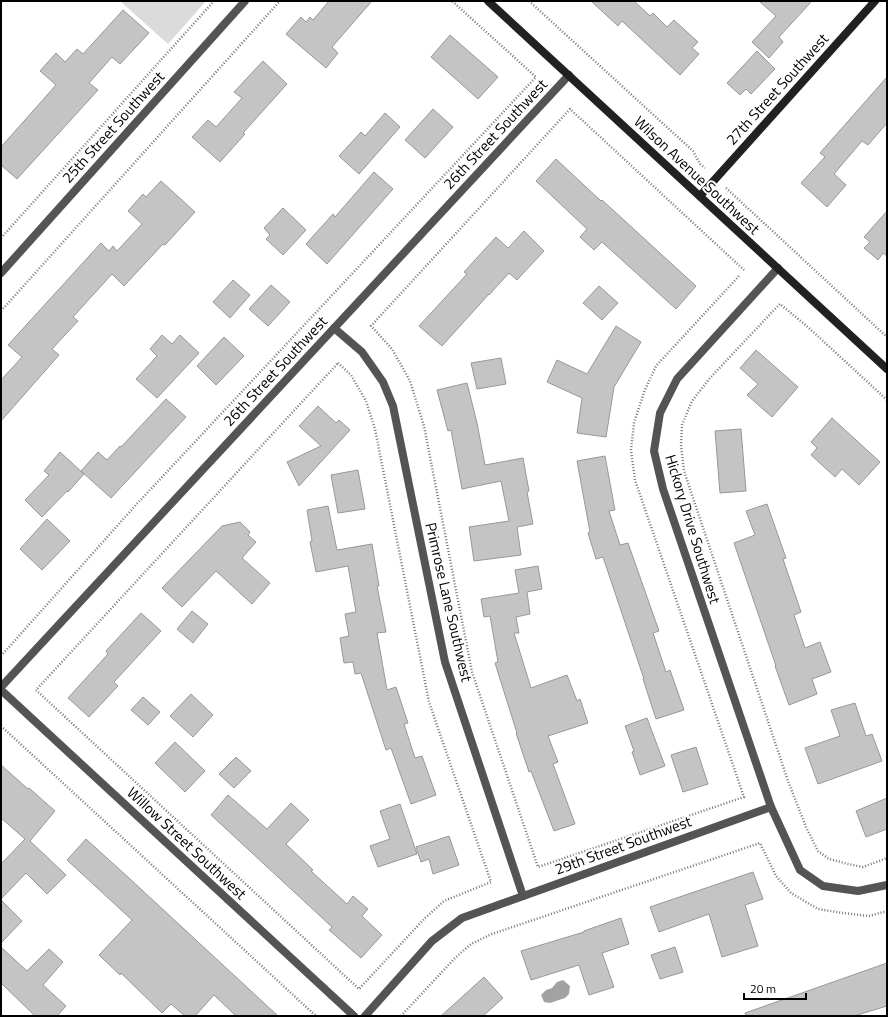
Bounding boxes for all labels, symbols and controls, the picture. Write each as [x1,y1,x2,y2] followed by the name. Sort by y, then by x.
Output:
[720,27,834,150] street label: 27th Street Southwest
[56,65,170,188] street label: 25th Street Southwest
[438,73,553,194] street label: 26th Street Southwest
[629,110,766,240] street label: Wilson Avenue Southwest
[218,310,333,431] street label: 26th Street Southwest
[659,451,727,607] street label: Hickory Drive Southwest
[419,520,479,685] street label: Primrose Lane Southwest
[122,781,253,905] street label: Willow Street Southwest
[551,809,695,880] street label: 29th Street Southwest
[744,975,806,1001] scale bar
[750,979,776,998] text: 20 m

